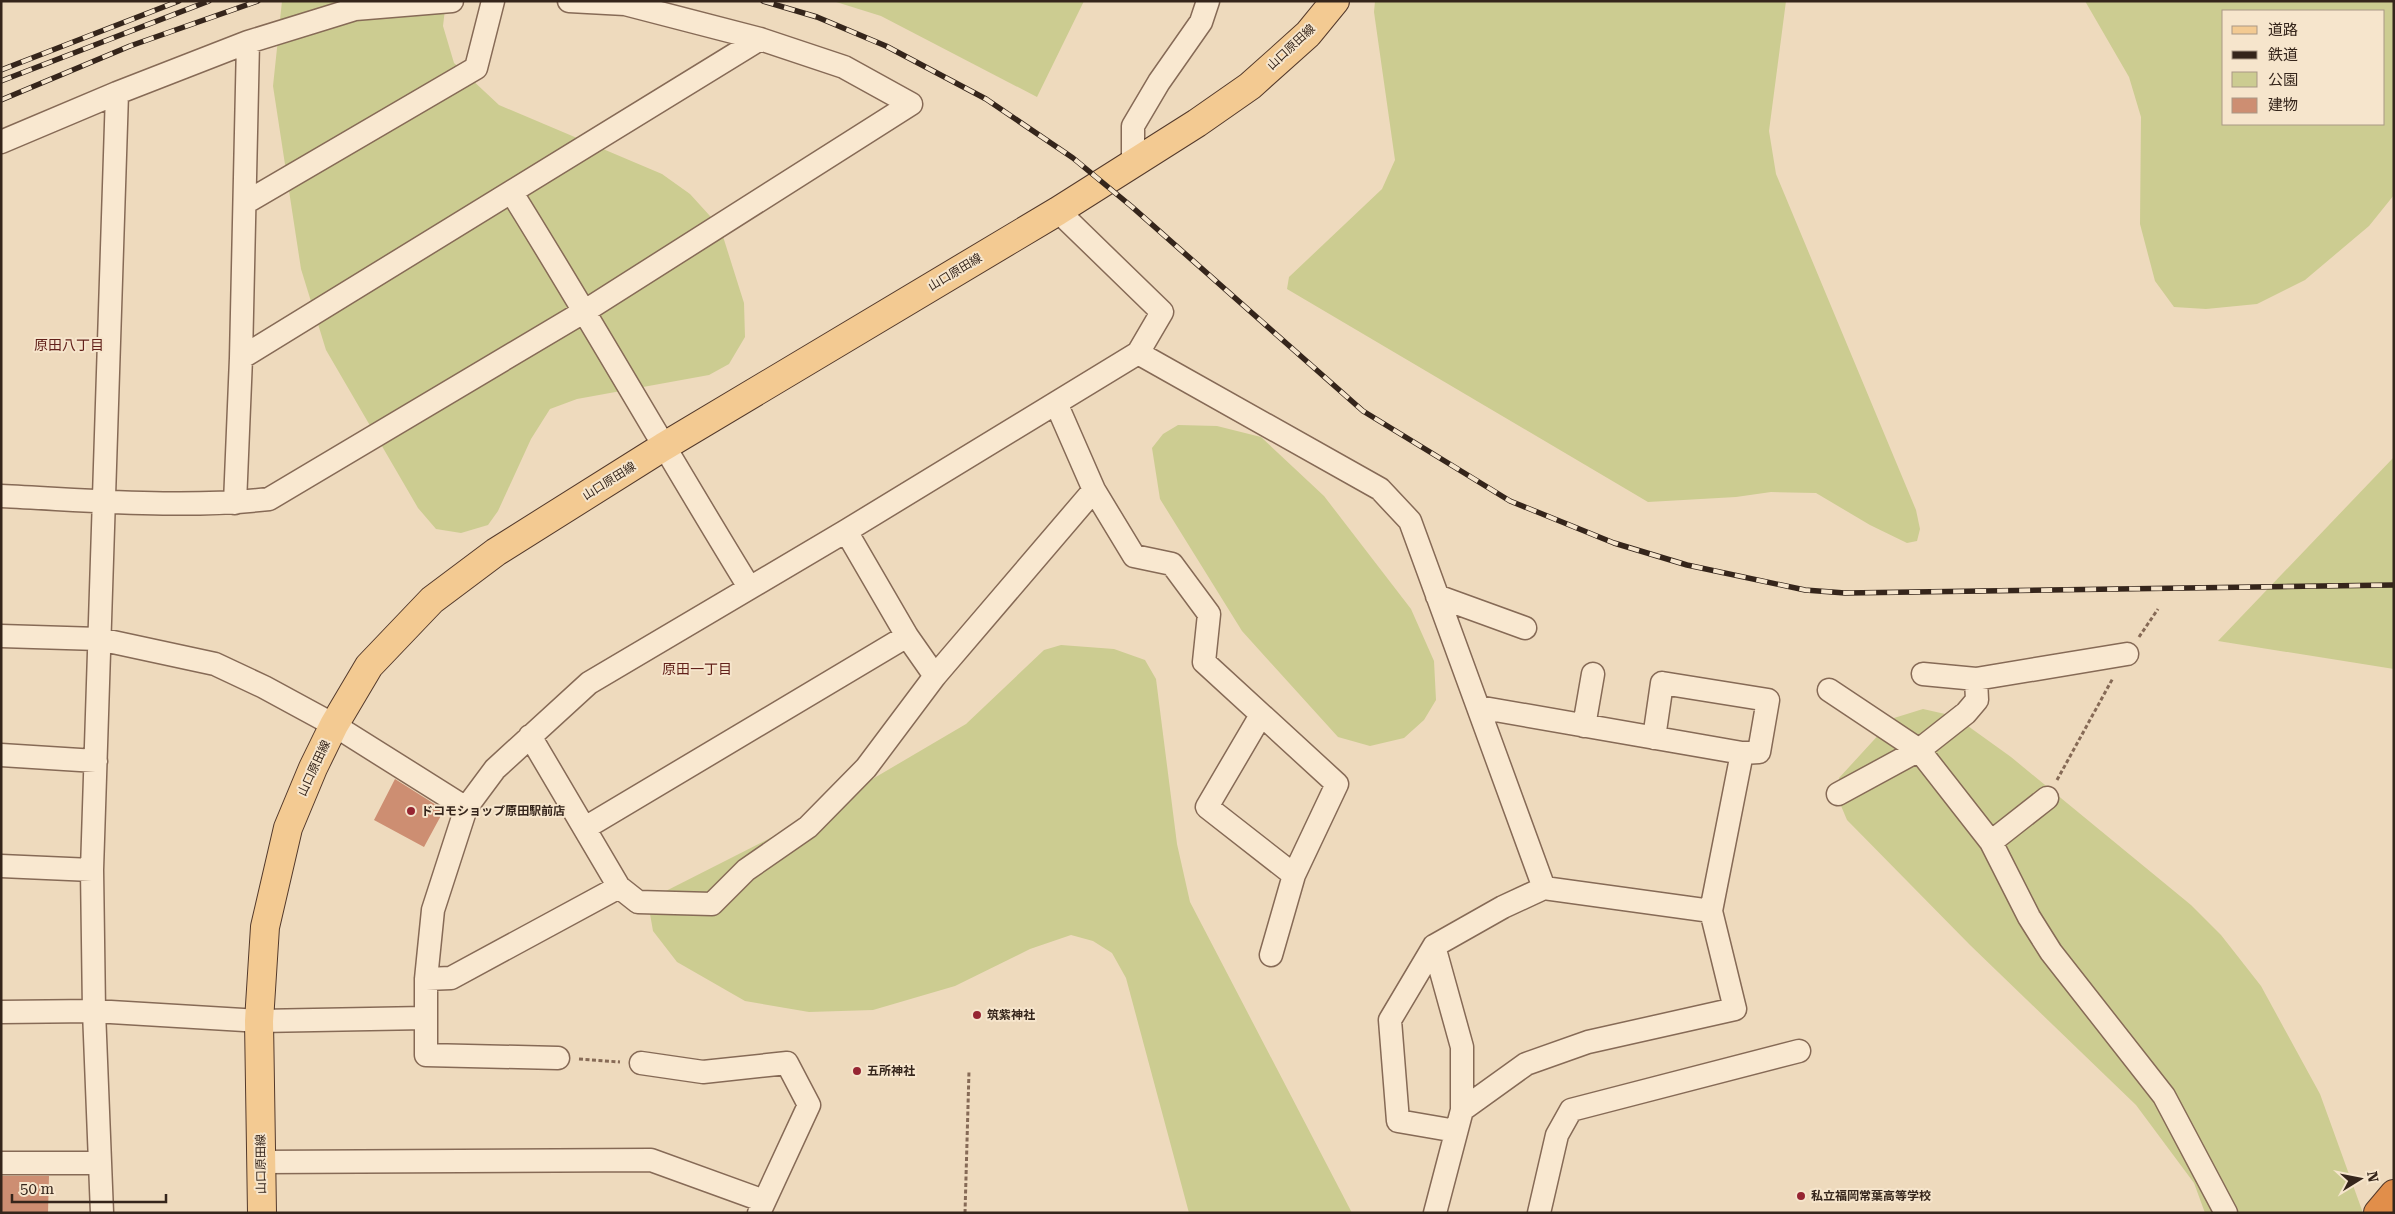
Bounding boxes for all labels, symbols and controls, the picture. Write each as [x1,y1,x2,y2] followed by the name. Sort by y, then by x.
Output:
[2222,10,2385,125] legend
[1264,21,1318,73] street label: 山口原田線
[2268,21,2298,39] text: 道路
[2268,46,2298,64] text: 鉄道
[2268,71,2298,89] text: 公園
[2268,96,2298,114] text: 建物
[926,251,984,293] street label: 山口原田線
[34,337,104,353] district label: 原田八丁目
[580,459,638,503] street label: 山口原田線
[662,661,732,677] district label: 原田一丁目
[295,738,333,798] street label: 山口原田線
[421,804,565,818] place label: ドコモショップ原田駅前店
[405,805,417,817] marker: ドコモショップ原田駅前店
[987,1008,1035,1022] place label: 筑紫神社
[971,1009,983,1021] marker: 筑紫神社
[867,1064,915,1078] place label: 五所神社
[851,1065,863,1077] marker: 五所神社
[253,1134,269,1194] street label: 山口原田線
[2335,1154,2385,1204] north arrow
[2364,1170,2382,1184] text: N
[12,1172,166,1204] scale bar
[20,1180,55,1198] text: 50 m
[1811,1189,1931,1203] place label: 私立福岡常葉高等学校
[1795,1190,1807,1202] marker: 私立福岡常葉高等学校

